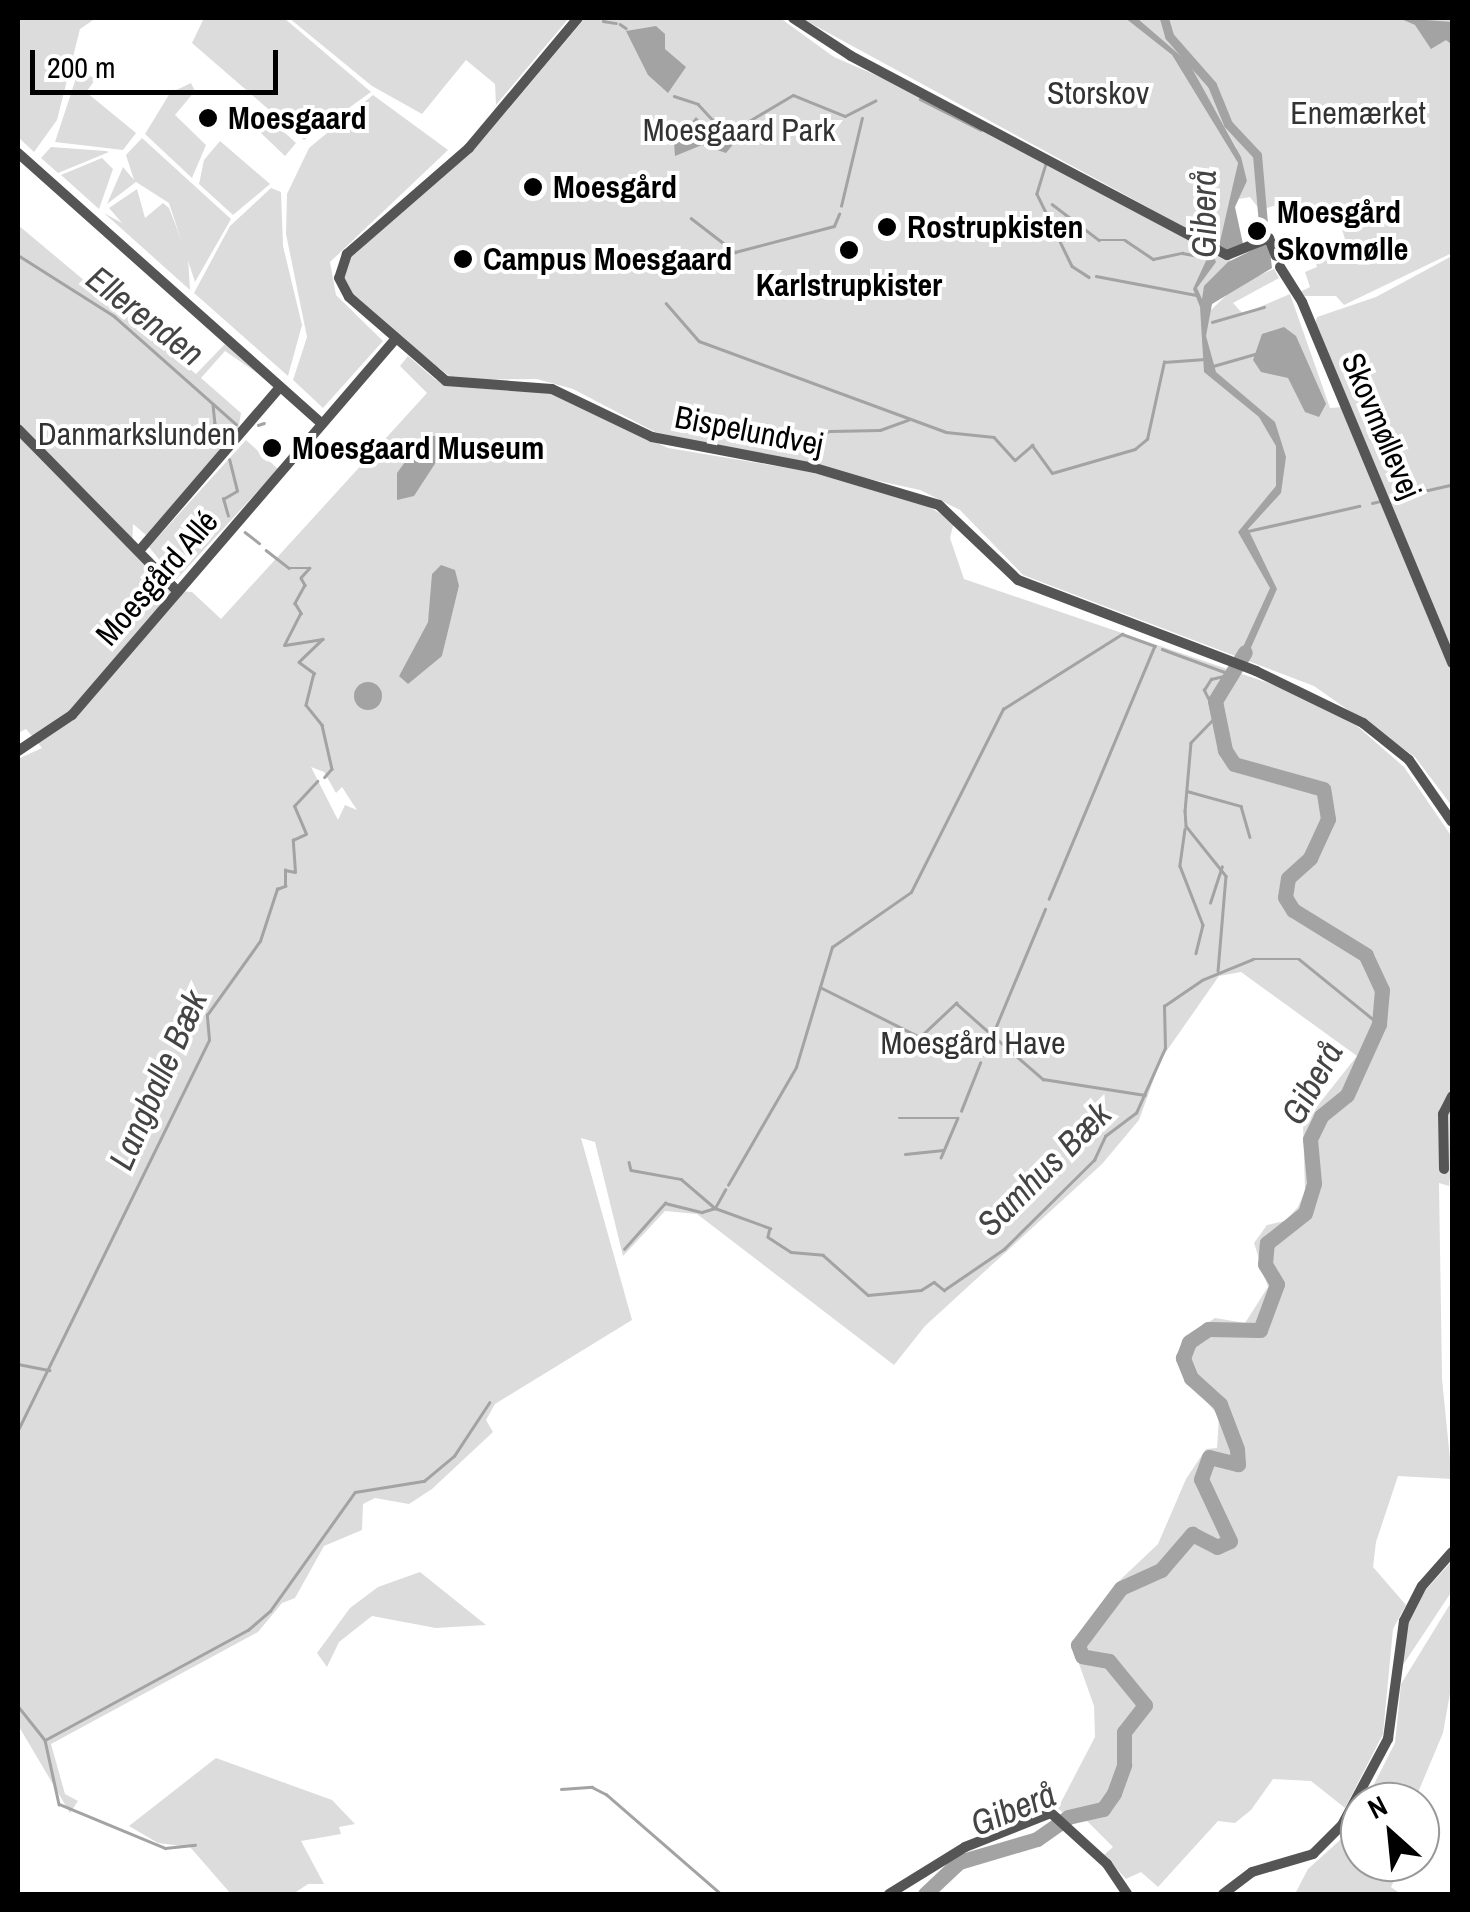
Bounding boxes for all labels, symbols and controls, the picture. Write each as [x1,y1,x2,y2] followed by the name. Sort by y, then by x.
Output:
[35,30,282,92] scale bar
[47,47,115,87] text: 200 m
[1047,74,1149,112] park label: Storskov
[1290,94,1426,132] park label: Enemærket
[228,99,367,137] place label: Moesgaard
[197,107,219,129] marker: Moesgaard
[643,111,835,149] park label: Moesgaard Park
[553,168,677,206] place label: Moesgård
[1183,170,1225,258] water label: Giberå
[522,176,544,198] marker: Moesgård
[1277,194,1408,269] place label: Moesgård Skovmølle
[907,208,1083,246] place label: Rostrupkisten
[876,216,898,238] marker: Rostrupkisten
[1246,220,1268,242] marker: Moesgård Skovmølle
[838,239,860,261] marker: Karlstrupkister
[483,240,732,278] place label: Campus Moesgaard
[452,248,474,270] marker: Campus Moesgaard
[78,257,212,375] water label: Ellerenden
[756,266,942,304] place label: Karlstrupkister
[1333,347,1429,505] street label: Skovmøllevej
[672,398,826,464] street label: Bispelundvej
[38,415,236,453] park label: Danmarkslunden
[292,429,544,467] place label: Moesgaard Museum
[261,437,283,459] marker: Moesgaard Museum
[87,502,227,654] street label: Moesgård Allé
[100,984,216,1176] water label: Langballe Bæk
[880,1024,1066,1062] park label: Moesgård Have
[1272,1034,1352,1132] water label: Giberå
[968,1093,1120,1245] water label: Samhus Bæk
[964,1773,1062,1845] water label: Giberå
[1340,1782,1440,1882] north arrow
[1361,1786,1393,1828] text: N

